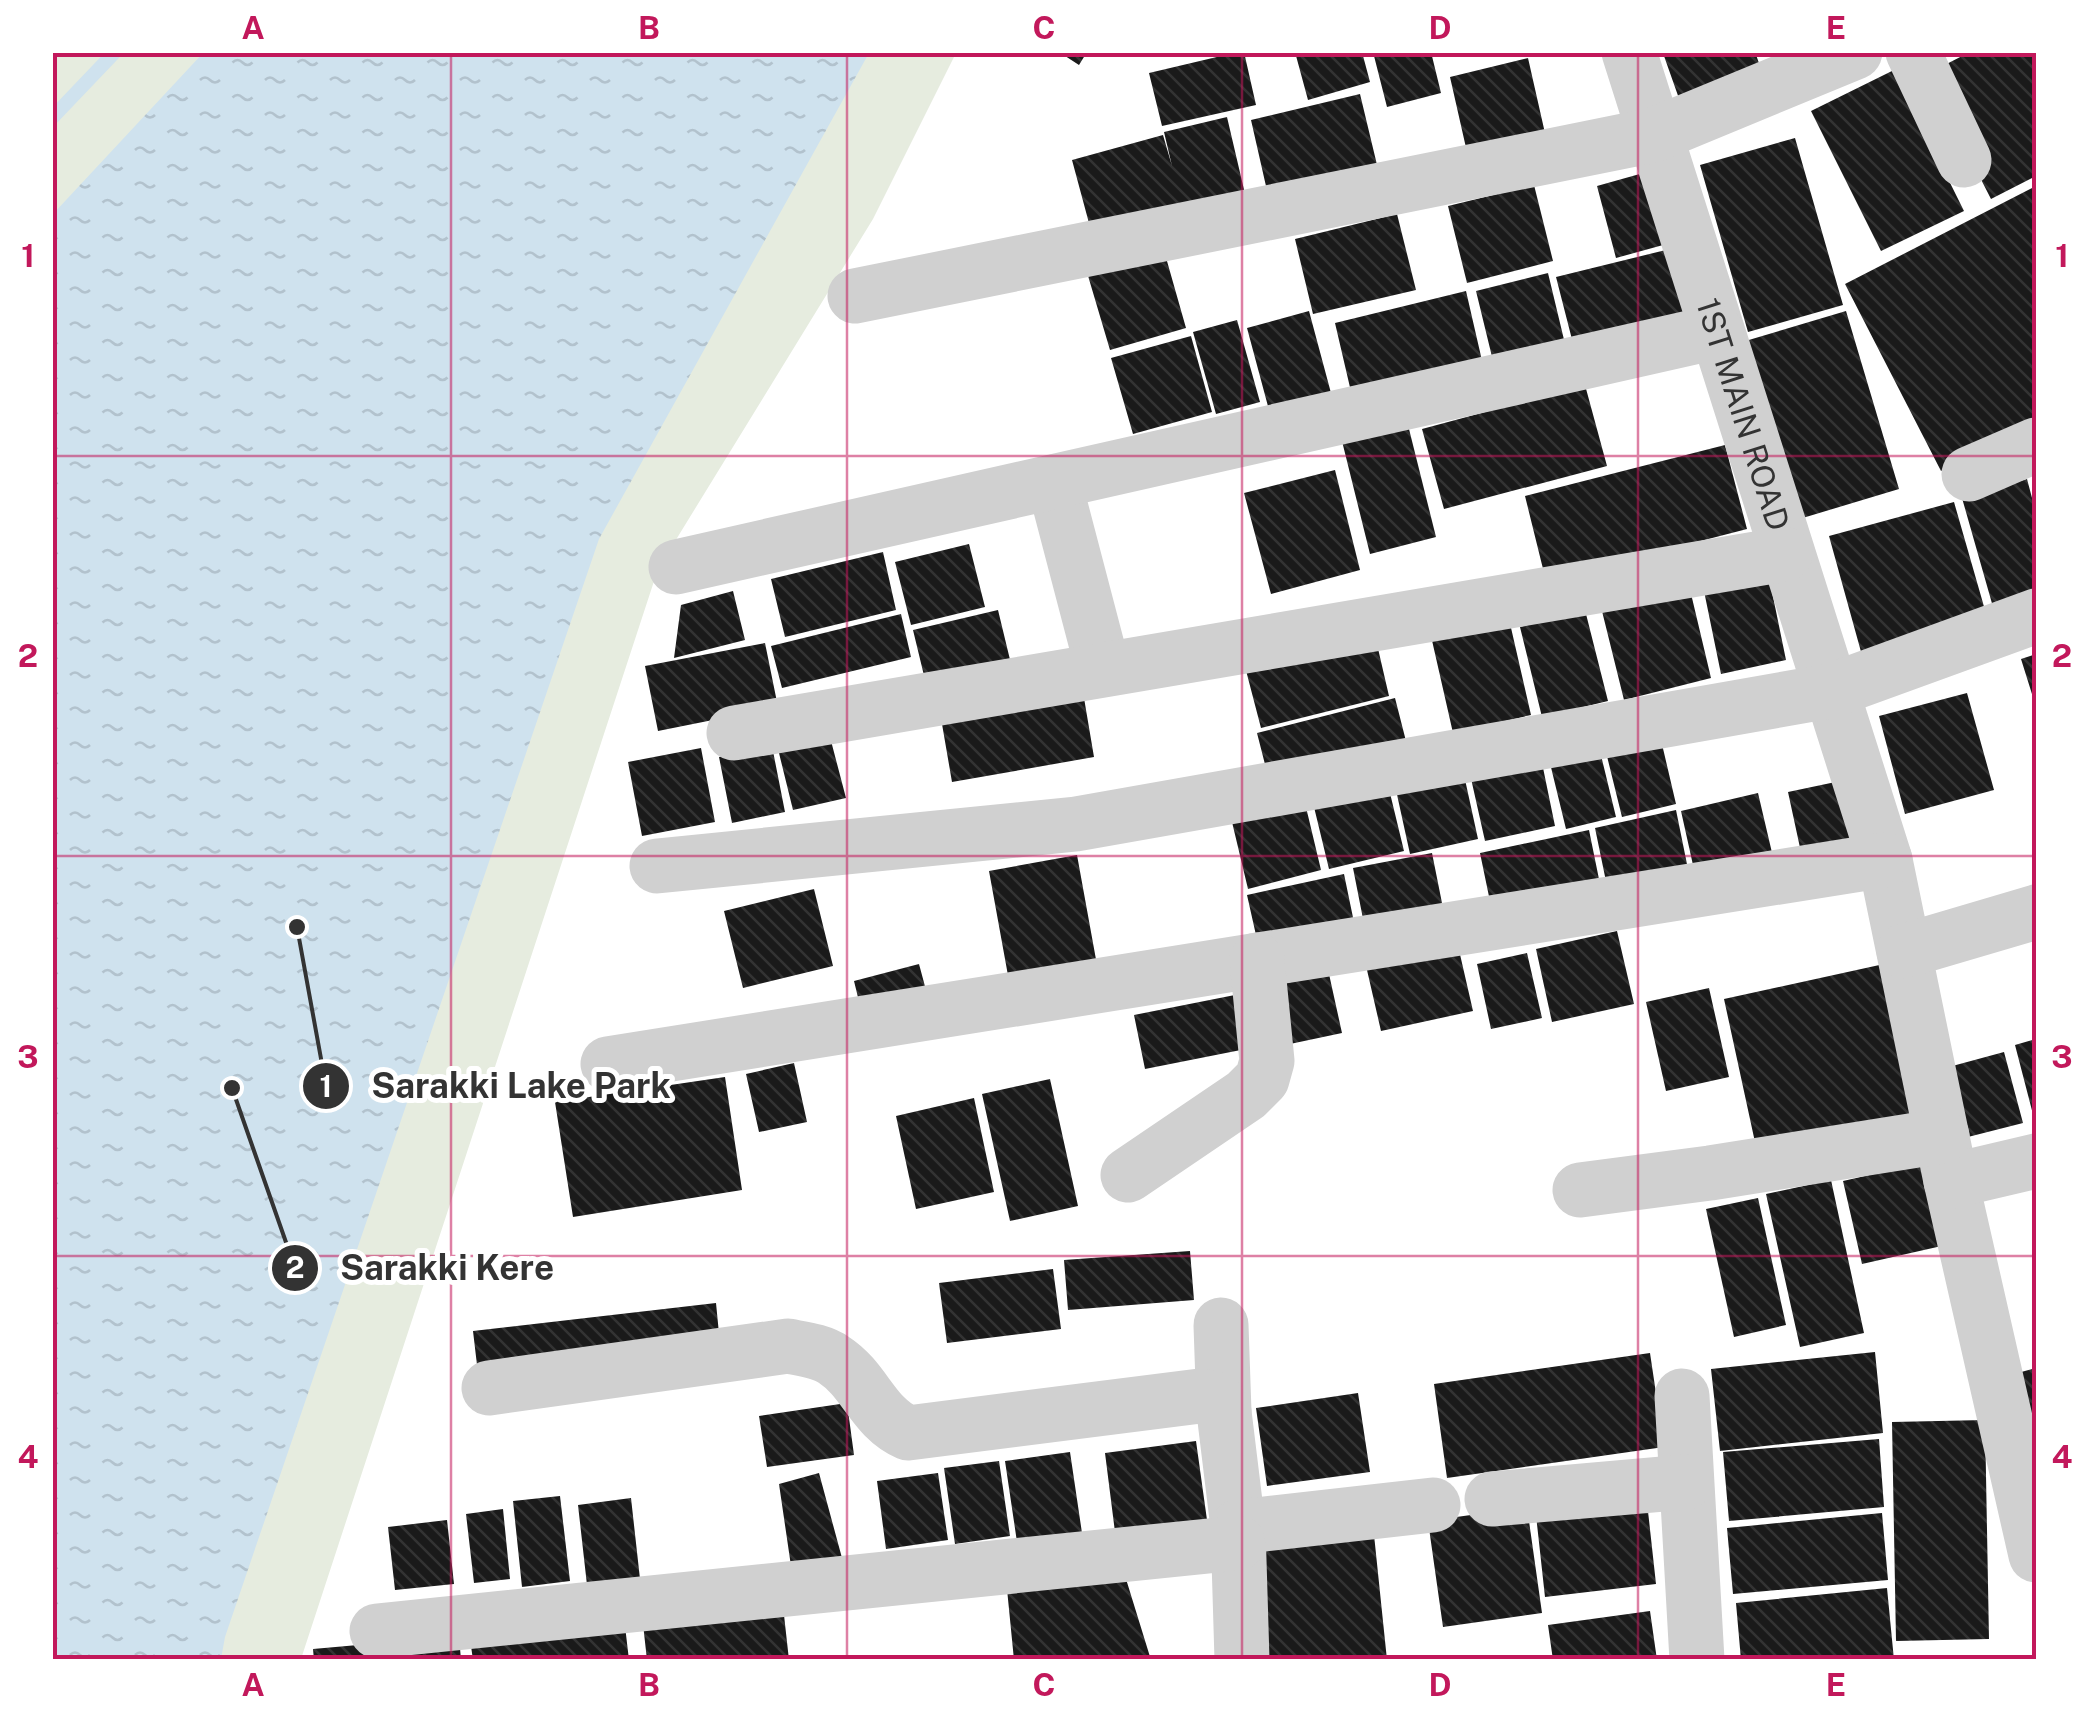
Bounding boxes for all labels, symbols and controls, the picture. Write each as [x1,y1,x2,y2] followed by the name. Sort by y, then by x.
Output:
[241,9,265,46] text: A
[638,9,660,46] text: B
[1033,9,1055,46] text: C
[1428,9,1452,46] text: D
[1826,9,1846,46] text: E
[21,237,35,274] text: 1
[2055,237,2069,274] text: 1
[1690,294,1798,535] street label: 1ST MAIN ROAD
[18,637,38,674] text: 2
[2052,637,2072,674] text: 2
[17,1038,39,1075] text: 3
[2051,1038,2073,1075] text: 3
[301,1054,690,1119] callout: Sarakki Lake Park
[371,1065,671,1106] text: Sarakki Lake Park
[320,1068,332,1104] text: 1
[270,1235,574,1300] callout: Sarakki Kere
[340,1247,554,1288] text: Sarakki Kere
[285,1249,305,1285] text: 2
[18,1438,39,1475] text: 4
[2052,1438,2073,1475] text: 4
[241,1666,265,1703] text: A
[638,1666,660,1703] text: B
[1033,1666,1055,1703] text: C
[1428,1666,1452,1703] text: D
[1826,1666,1846,1703] text: E

